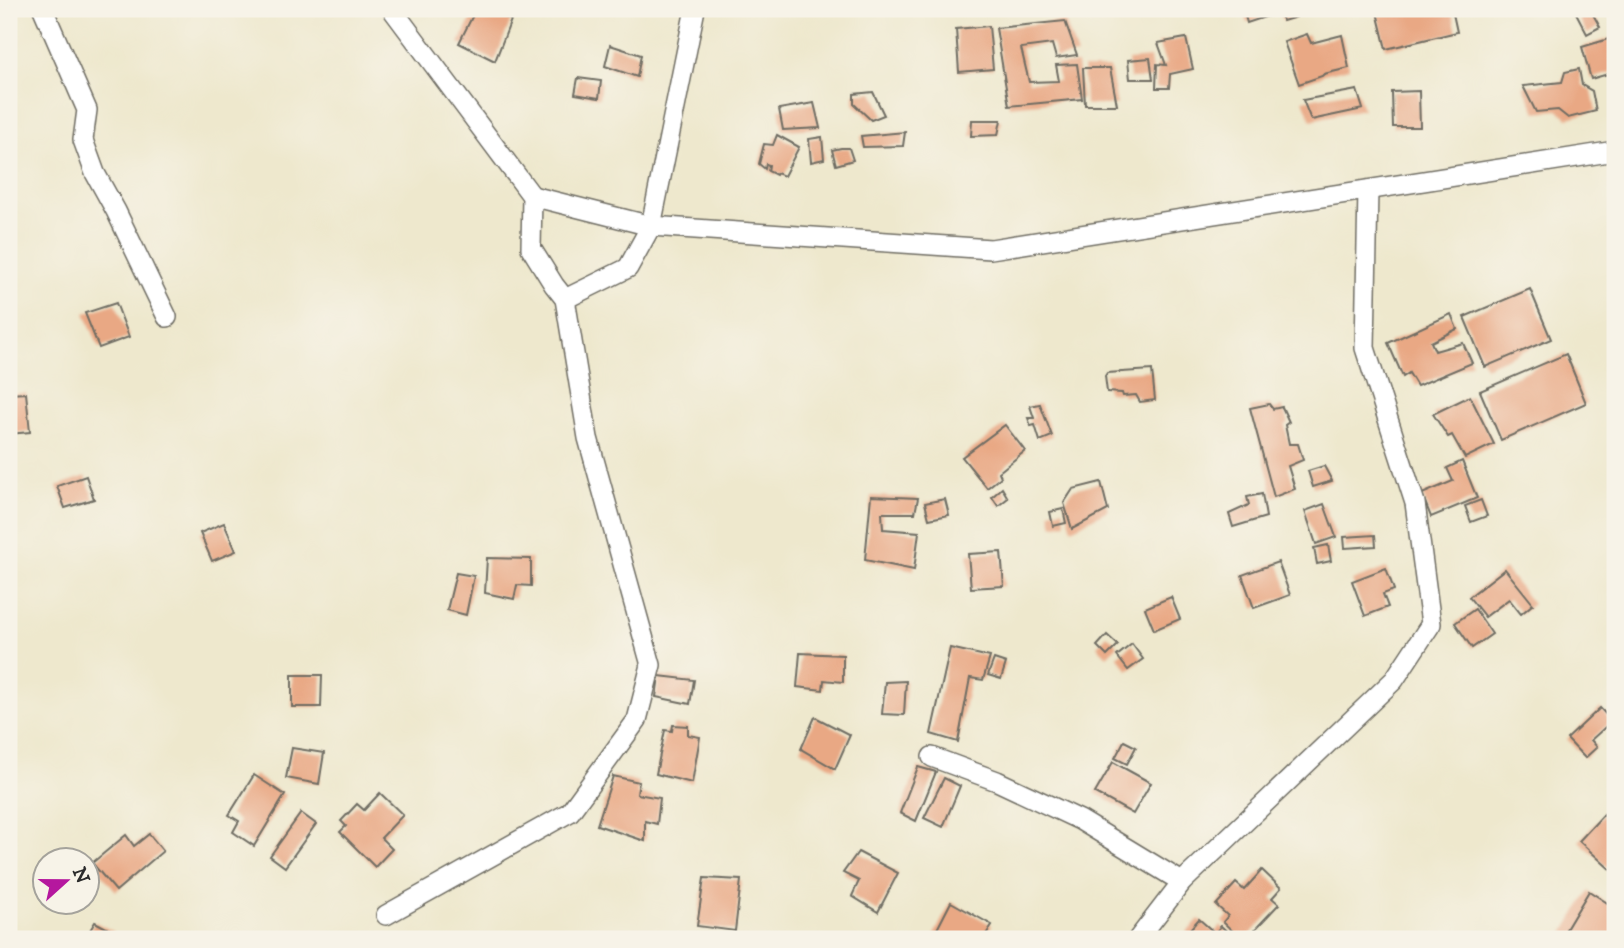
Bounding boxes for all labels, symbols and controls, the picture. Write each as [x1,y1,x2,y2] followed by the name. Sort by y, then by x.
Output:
[32,846,102,916] north arrow
[67,864,94,887] text: N

